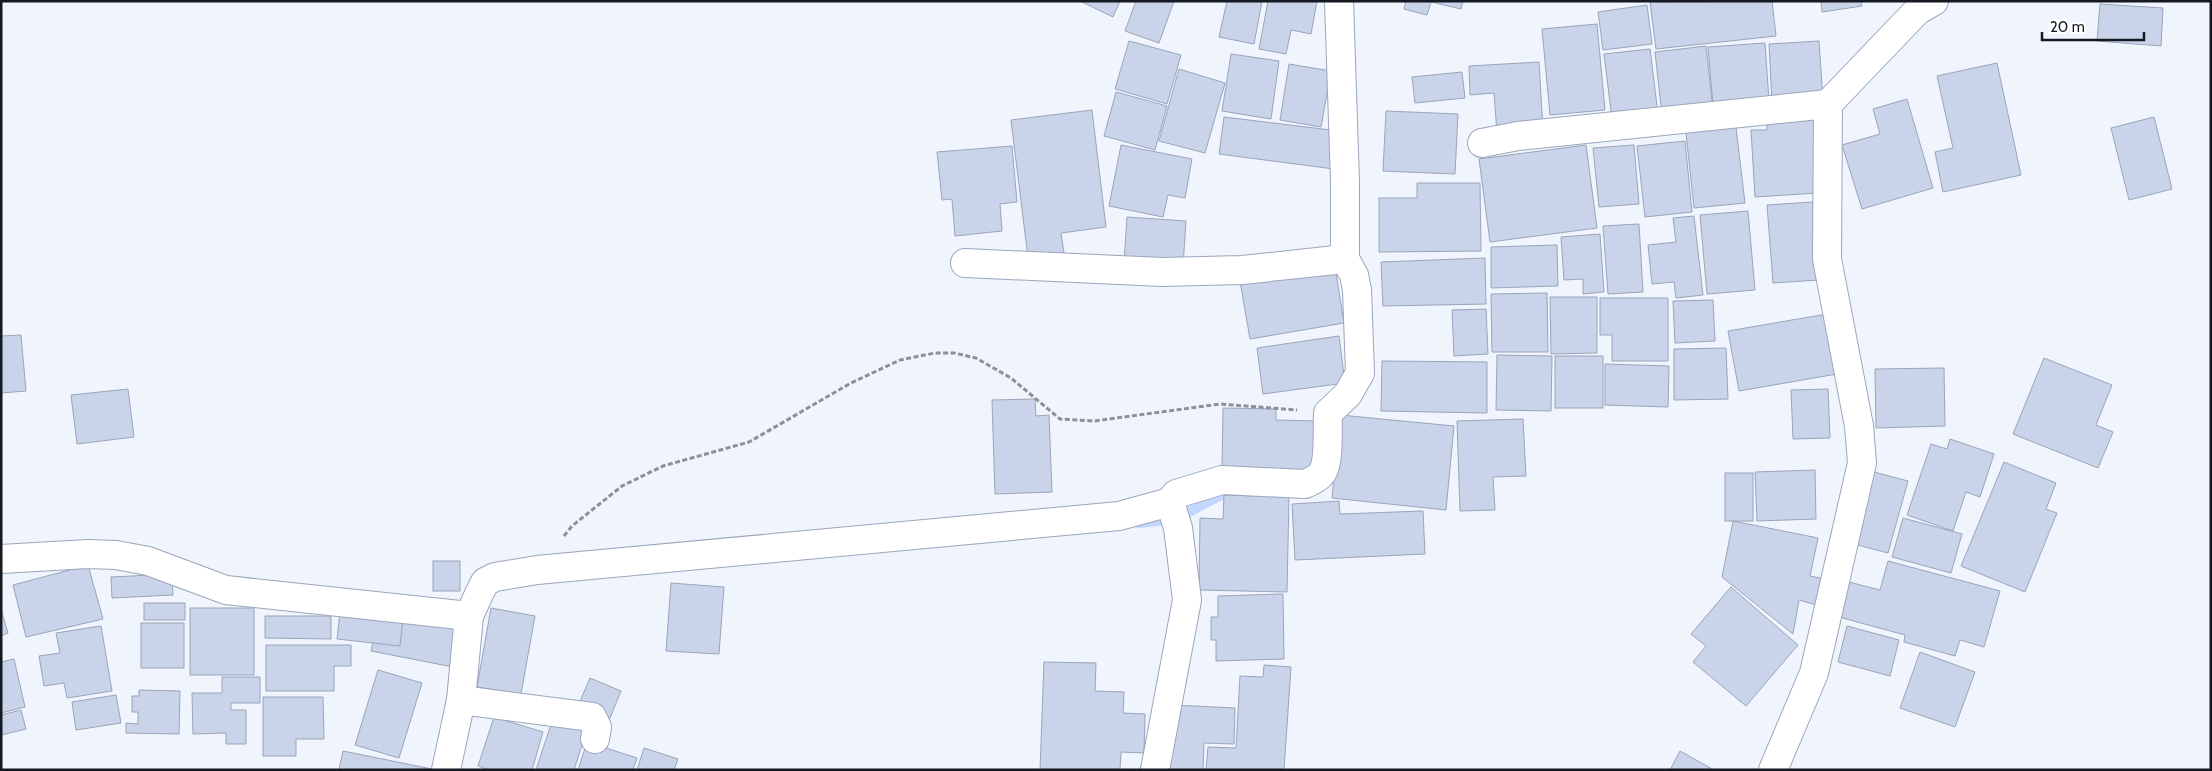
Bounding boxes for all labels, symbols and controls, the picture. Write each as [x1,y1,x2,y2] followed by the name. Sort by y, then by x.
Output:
[2042,10,2144,42] scale bar
[2050,18,2085,36] text: 20 m

